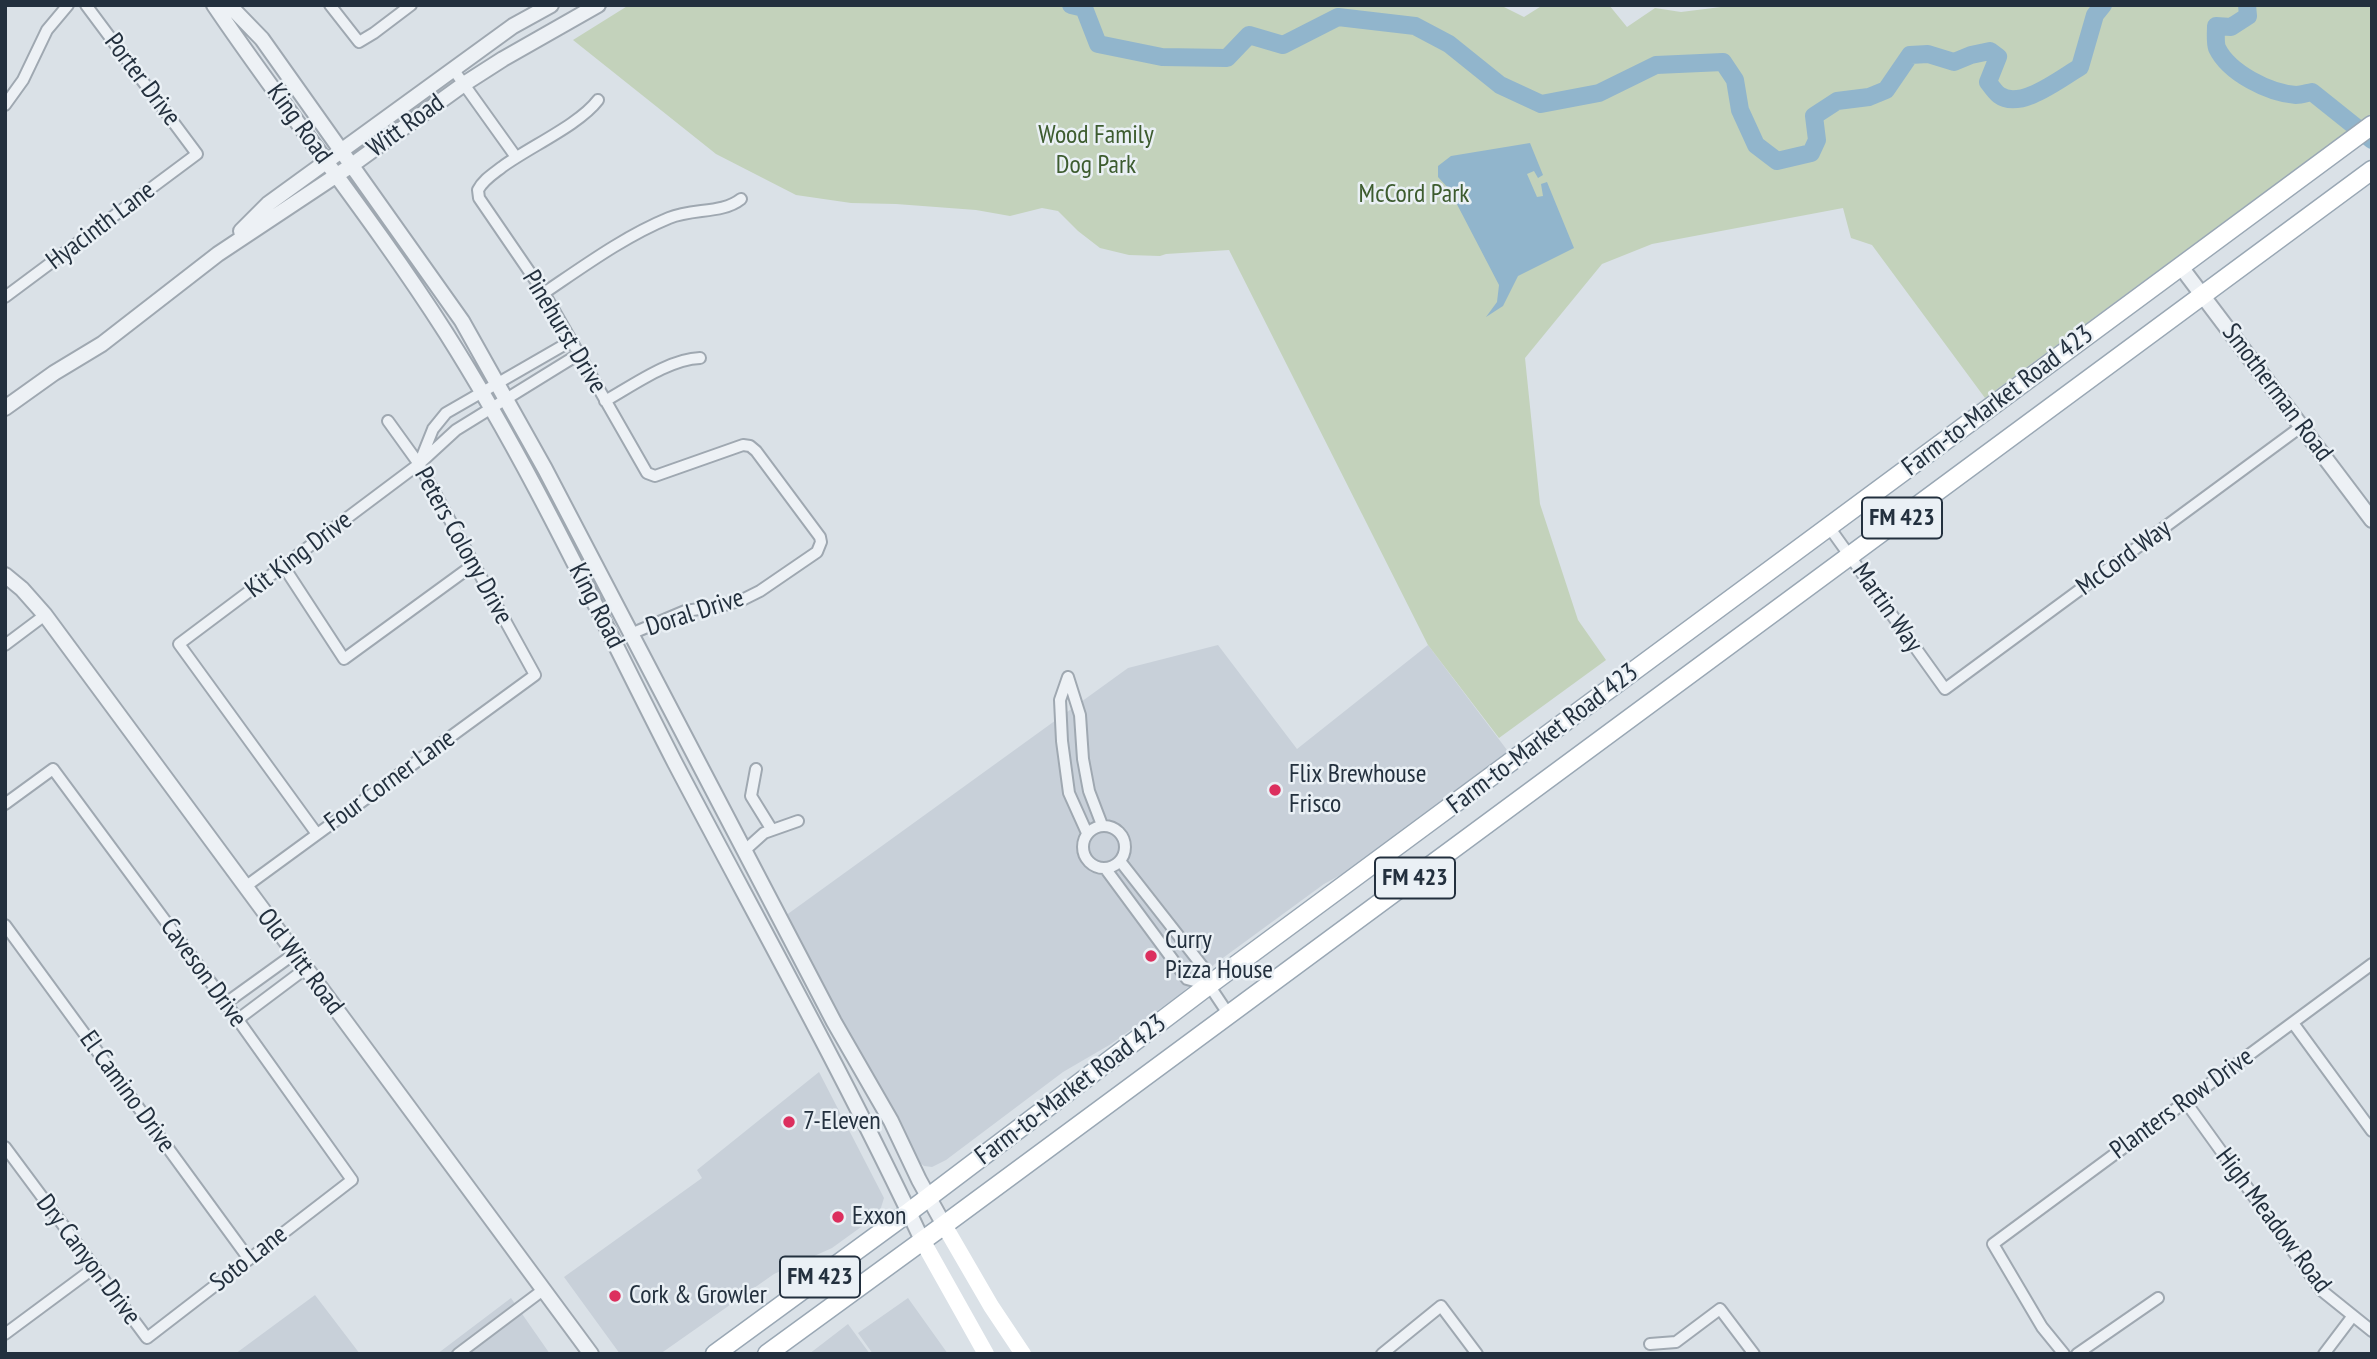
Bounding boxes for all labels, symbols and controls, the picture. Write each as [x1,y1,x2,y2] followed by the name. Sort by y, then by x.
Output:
[97,28,187,132] street label: Porter Drive
[260,78,338,170] street label: King Road
[362,88,450,164] street label: Witt Road
[1038,120,1154,182] park label: Wood Family Dog Park
[41,175,161,277] street label: Hyacinth Lane
[1359,179,1469,211] park label: McCord Park
[515,265,613,399] street label: Pinehurst Drive
[2215,318,2339,468] street label: Smotherman Road
[1896,319,2100,483] street label: Farm-to-Market Road 423
[407,462,519,630] street label: Peters Colony Drive
[1862,498,1942,538] road number: FM 423
[240,505,358,605] street label: Kit King Drive
[2071,513,2177,603] street label: McCord Way
[561,558,631,654] street label: King Road
[1845,558,1929,658] street label: Martin Way
[642,583,748,643] street label: Doral Drive
[1441,657,1645,821] street label: Farm-to-Market Road 423
[319,723,461,839] street label: Four Corner Lane
[1289,759,1426,820] place label: Flix Brewhouse Frisco
[1267,782,1283,798] marker: Flix Brewhouse Frisco
[1375,858,1455,898] road number: FM 423
[250,903,350,1021] street label: Old Witt Road
[153,912,253,1034] street label: Caveson Drive
[1165,925,1273,986] place label: Curry Pizza House
[1143,948,1159,964] marker: Curry Pizza House
[969,1008,1173,1172] street label: Farm-to-Market Road 423
[72,1025,182,1159] street label: El Camino Drive
[2104,1042,2260,1166] street label: Planters Row Drive
[803,1106,881,1138] place label: 7-Eleven
[781,1114,797,1130] marker: 7-Eleven
[2209,1143,2337,1299] street label: High Meadow Road
[29,1189,147,1331] street label: Dry Canyon Drive
[852,1201,906,1233] place label: Exxon
[830,1209,846,1225] marker: Exxon
[204,1219,294,1299] street label: Soto Lane
[780,1256,860,1297] road number: FM 423
[629,1280,767,1312] place label: Cork & Growler
[607,1288,623,1304] marker: Cork & Growler

